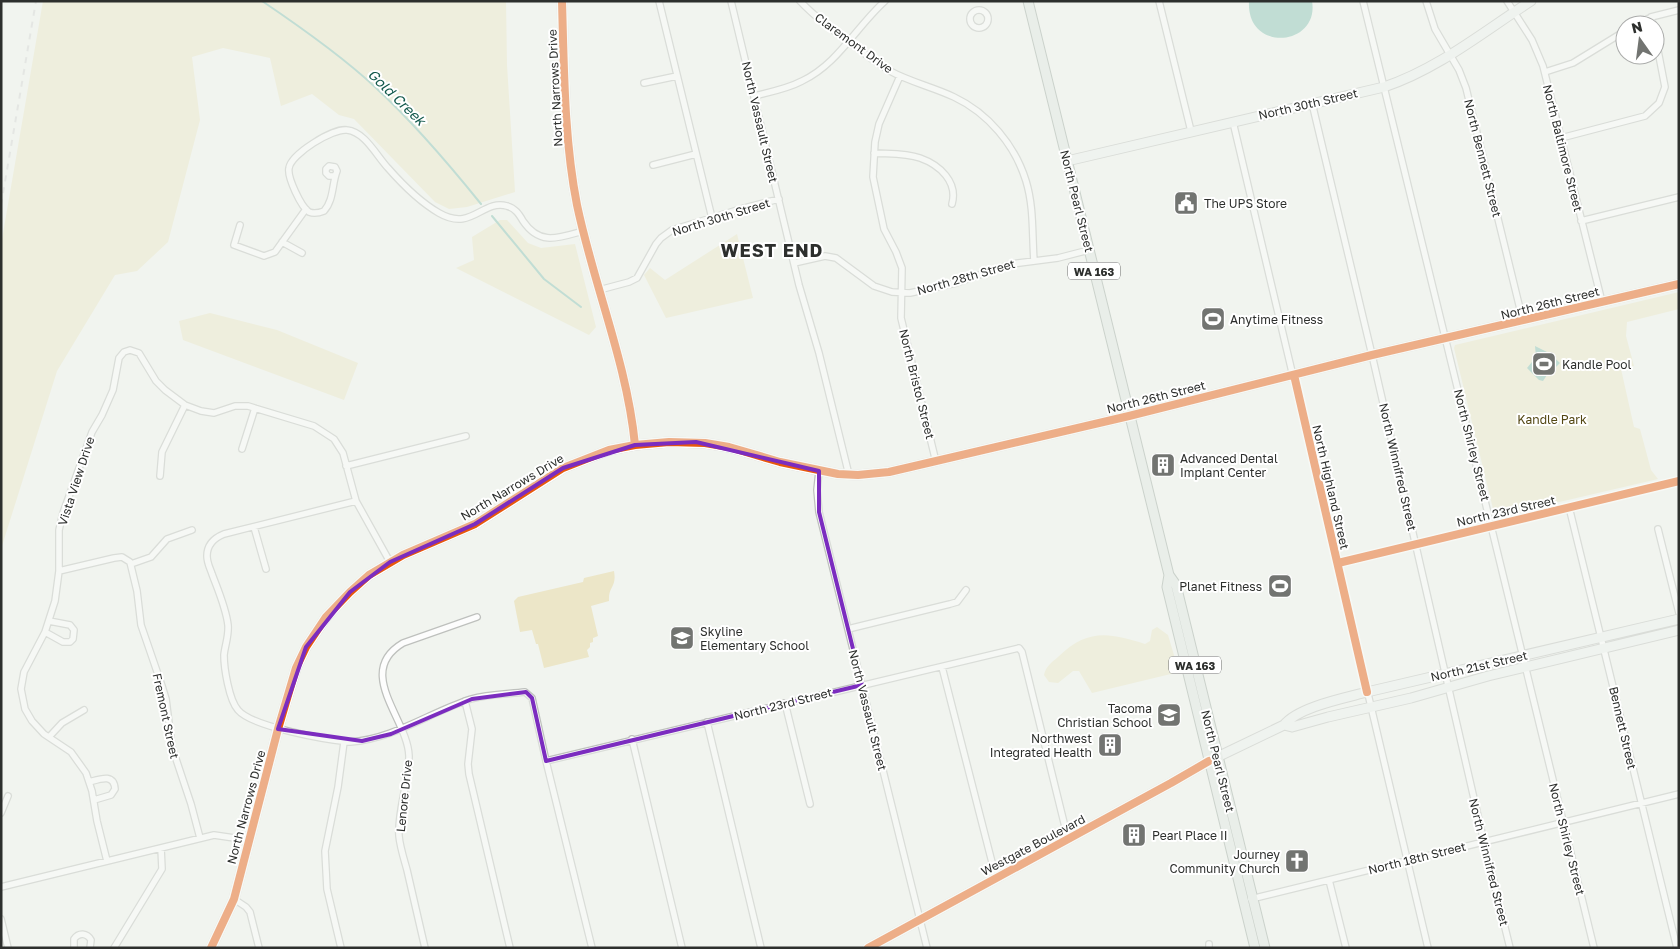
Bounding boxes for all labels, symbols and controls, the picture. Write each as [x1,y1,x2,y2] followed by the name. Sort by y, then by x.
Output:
[812,10,896,76] street label: Claremont Drive
[1615,15,1665,65] north arrow
[1630,17,1644,36] text: N
[544,29,566,147] street label: North Narrows Drive
[739,60,781,184] street label: North Vassault Street
[365,65,431,130] water label: Gold Creek
[1540,83,1586,213] street label: North Baltimore Street
[1257,85,1359,123] street label: North 30th Street
[1461,97,1505,219] street label: North Bennett Street
[1057,148,1097,254] street label: North Pearl Street
[1173,190,1199,216] public building icon: The UPS Store
[670,195,772,239] street label: North 30th Street
[1204,196,1287,211] place label: The UPS Store
[721,239,823,261] district label: WEST END
[915,256,1017,298] street label: North 28th Street
[1068,262,1120,280] road number: WA 163
[1499,283,1601,323] street label: North 26th Street
[1200,306,1226,332] sports icon: Anytime Fitness
[1230,312,1323,327] place label: Anytime Fitness
[896,327,938,441] street label: North Bristol Street
[1531,351,1557,377] sports icon: Kandle Pool
[1562,357,1632,372] place label: Kandle Pool
[1105,377,1207,417] street label: North 26th Street
[1451,387,1493,503] street label: North Shirley Street
[1376,402,1420,533] street label: North Winnifred Street
[1517,412,1587,427] park label: Kandle Park
[1309,423,1353,551] street label: North Highland Street
[55,435,97,527] street label: Vista View Drive
[458,450,566,524] street label: North Narrows Drive
[1180,451,1278,480] place label: Advanced Dental Implant Center
[1150,452,1176,478] building icon: Advanced Dental Implant Center
[1455,492,1557,530] street label: North 23rd Street
[1267,573,1293,599] sports icon: Planet Fitness
[1179,579,1262,594] place label: Planet Fitness
[700,624,809,653] place label: Skyline Elementary School
[669,625,695,651] school or university icon: Skyline Elementary School
[846,648,890,772] street label: North Vassault Street
[1429,648,1529,684] street label: North 21st Street
[1169,656,1221,674] road number: WA 163
[150,672,182,760] street label: Fremont Street
[732,684,834,723] street label: North 23rd Street
[1606,685,1640,771] street label: Bennett Street
[1057,701,1152,730] place label: Tacoma Christian School
[1156,702,1182,728] school or university icon: Tacoma Christian School
[1198,708,1238,814] street label: North Pearl Street
[990,731,1092,760] place label: Northwest Integrated Health
[1097,732,1123,758] building icon: Northwest Integrated Health
[224,748,268,866] street label: North Narrows Drive
[393,759,415,833] street label: Lenore Drive
[1546,781,1588,897] street label: North Shirley Street
[1466,797,1512,928] street label: North Winnifred Street
[978,811,1088,879] street label: Westgate Boulevard
[1121,822,1147,848] building icon: Pearl Place II
[1152,828,1228,843] place label: Pearl Place II
[1367,839,1468,877] street label: North 18th Street
[1170,847,1280,876] place label: Journey Community Church
[1284,848,1310,874] church icon: Journey Community Church

